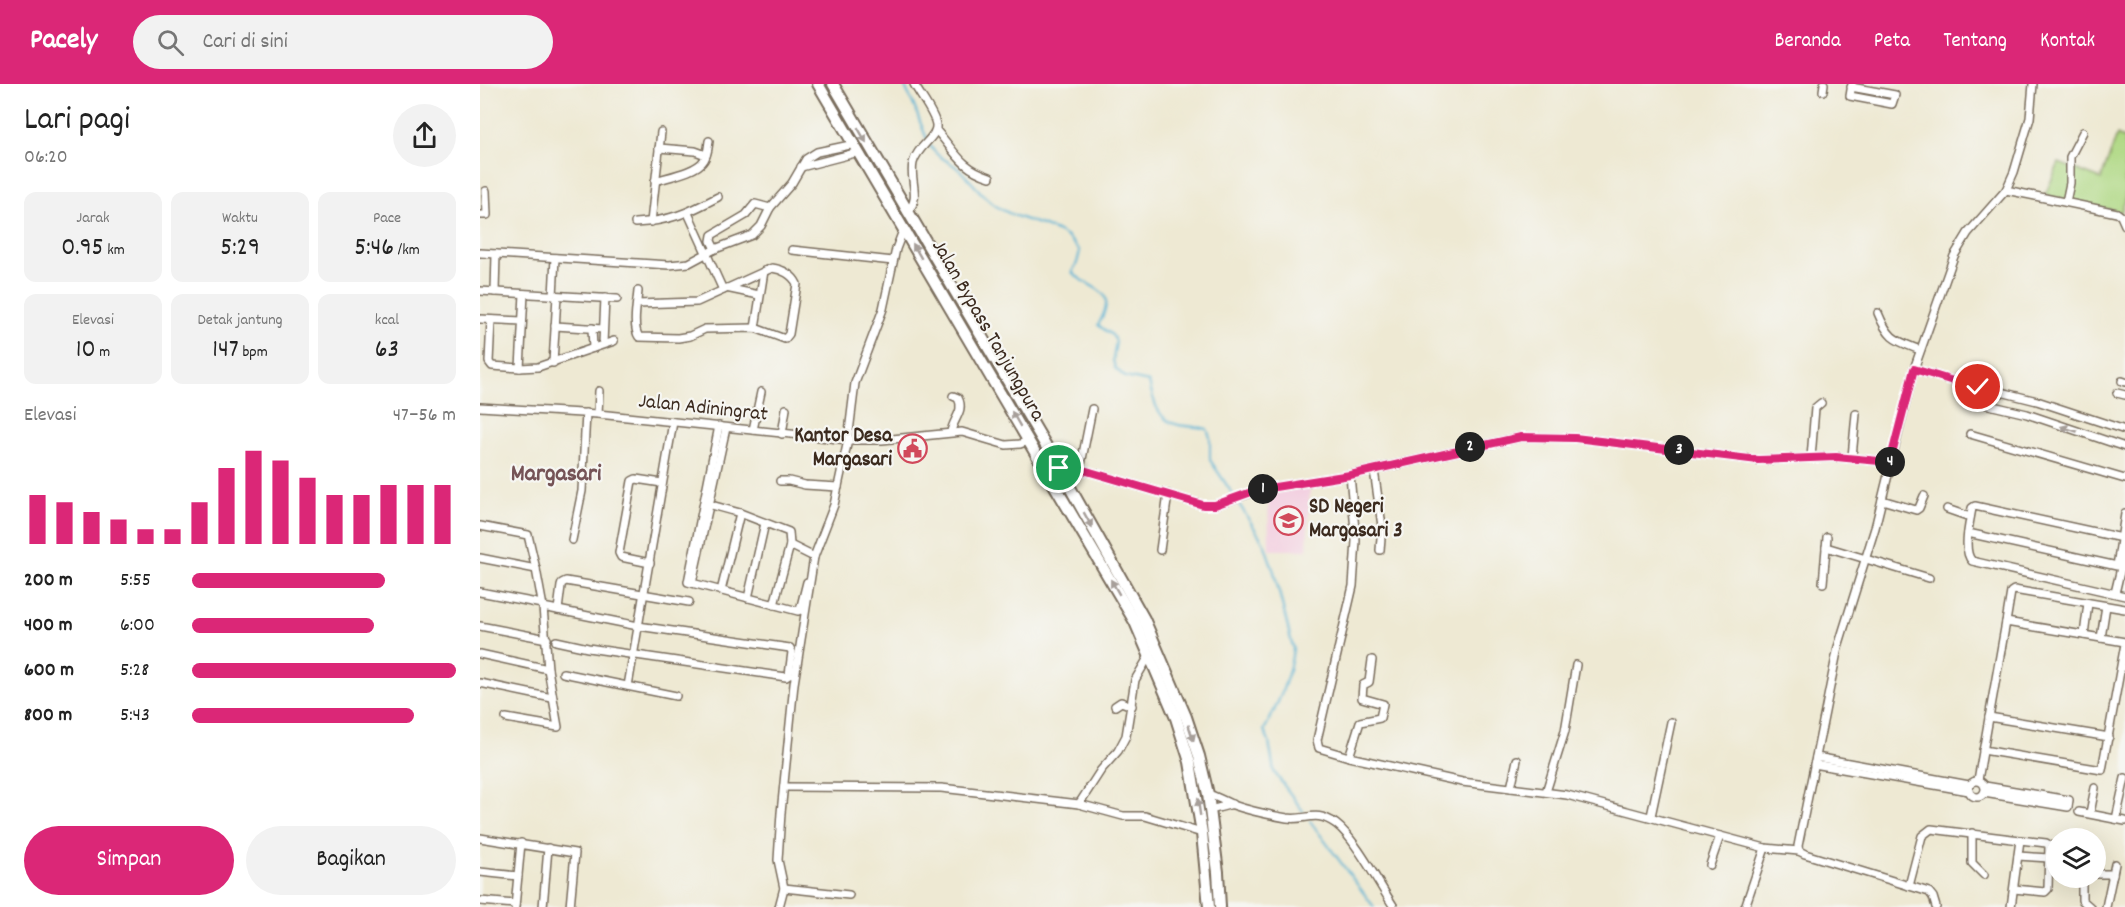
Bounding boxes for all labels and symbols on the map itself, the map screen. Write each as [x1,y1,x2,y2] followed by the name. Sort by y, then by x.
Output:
[857,127,867,144] one-way arrow
[923,235,1052,428] street label: Jalan Bypass Tanjungpura
[912,243,923,259] one-way arrow
[1952,361,2003,412] pin
[637,387,769,431] street label: Jalan Adiningrat
[1010,411,1021,427] one-way arrow
[794,422,893,476] place label: Kantor Desa Margasari
[2060,423,2078,433] one-way arrow
[1455,432,1485,462] pin: 2
[897,433,929,465] public building icon: Kantor Desa Margasari
[1664,435,1694,465] pin: 3
[1033,442,1084,493] pin
[1875,447,1905,477] pin: 4
[511,458,602,492] district label: Margasari
[1248,474,1278,504] pin: 1
[1309,493,1402,547] place label: SD Negeri Margasari 3
[1272,504,1304,536] school or university icon: SD Negeri Margasari 3
[1083,512,1094,528] one-way arrow
[1109,579,1120,595] one-way arrow
[1187,724,1197,742] one-way arrow
[1194,798,1203,817] one-way arrow

